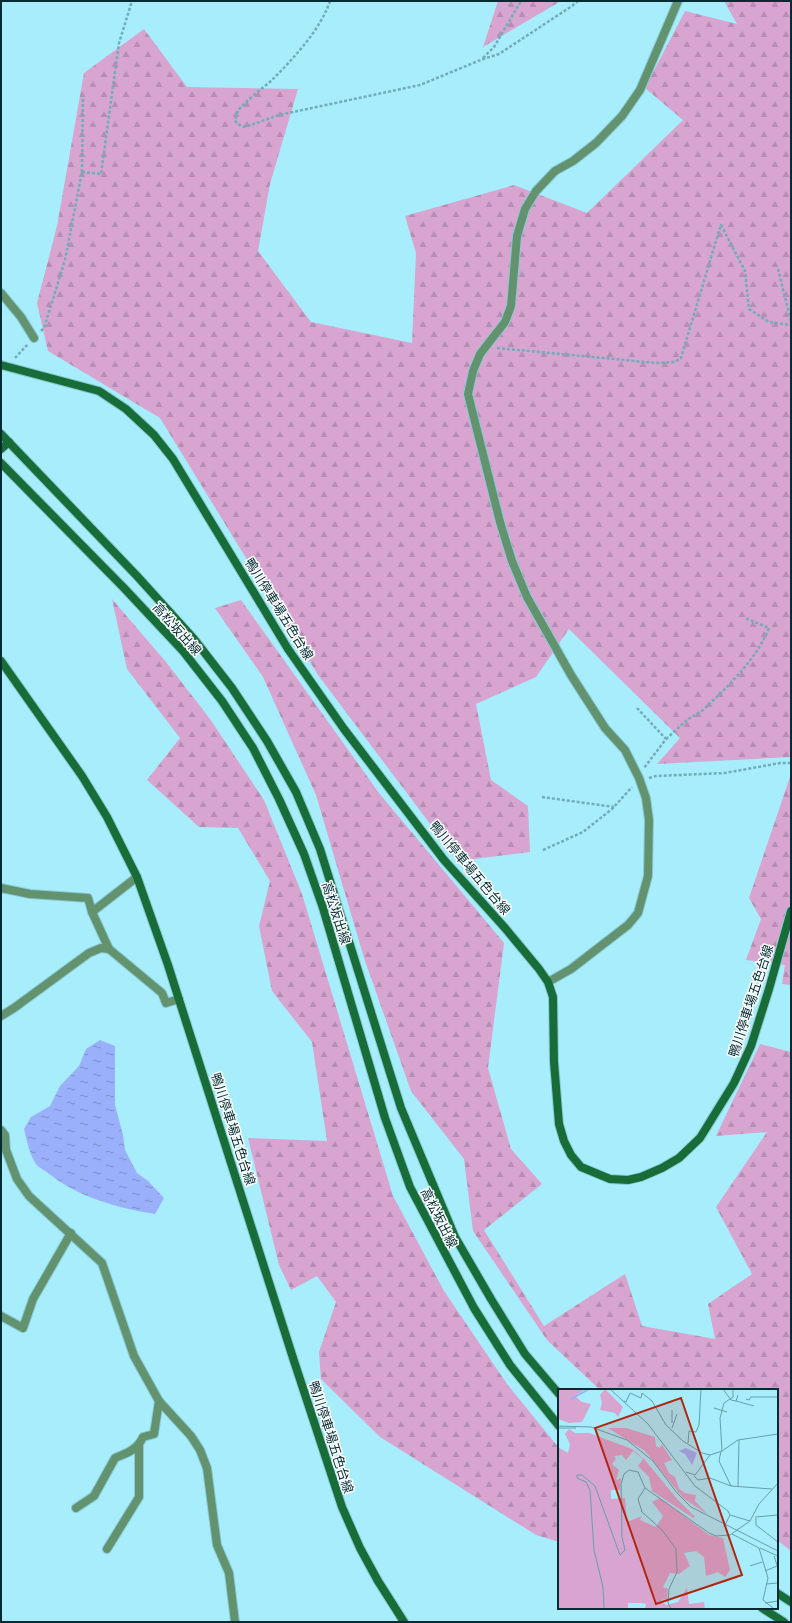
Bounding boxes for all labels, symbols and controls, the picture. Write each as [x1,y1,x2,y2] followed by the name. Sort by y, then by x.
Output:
[241,555,317,663] street label: 鴨川停車場五色台線
[149,599,205,659] street label: 高松坂出線
[426,818,514,918] street label: 鴨川停車場五色台線
[318,879,354,947] street label: 高松坂出線
[725,943,777,1059] street label: 鴨川停車場五色台線
[207,1071,259,1187] street label: 鴨川停車場五色台線
[417,1185,461,1251] street label: 高松坂出線
[305,1379,357,1495] street label: 鴨川停車場五色台線
[558,1389,778,1609] inset map

